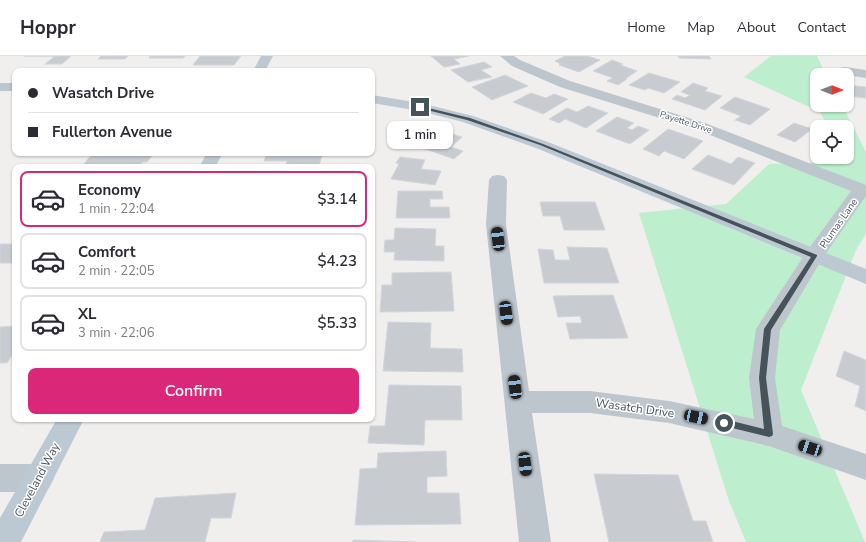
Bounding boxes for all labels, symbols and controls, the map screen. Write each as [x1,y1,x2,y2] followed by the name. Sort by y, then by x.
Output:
[20,15,76,41] text: Hoppr
[627,18,665,37] text: Home
[687,18,715,37] text: Map
[737,18,776,37] text: About
[798,18,846,37] text: Contact
[810,68,854,112] north arrow
[810,68,854,164] map controls
[52,83,154,103] text: Wasatch Drive
[411,98,429,116] route end
[658,108,714,136] street label: Payette Drive
[810,120,854,164] button: locate
[387,121,453,149] callout: 1 min
[52,122,172,142] text: Fullerton Avenue
[403,126,437,144] text: 1 min
[78,180,141,200] text: Economy
[30,181,66,217] icon: car
[317,189,357,209] text: $3.14
[816,196,861,251] street label: Plumas Lane
[78,200,154,218] text: 1 min · 22:04
[491,226,505,252] car
[78,242,135,262] text: Comfort
[30,243,66,279] icon: car
[317,251,357,271] text: $4.23
[78,262,154,280] text: 2 min · 22:05
[499,300,513,326] car
[78,304,97,324] text: XL
[30,305,66,341] icon: car
[317,313,357,333] text: $5.33
[78,324,154,342] text: 3 min · 22:06
[28,368,359,414] button: Confirm
[508,374,522,400] car
[595,395,675,421] street label: Wasatch Drive
[683,409,709,425] car
[715,414,733,432] route start
[11,439,64,520] street label: Cleveland Way
[797,439,823,457] car
[518,451,532,477] car

